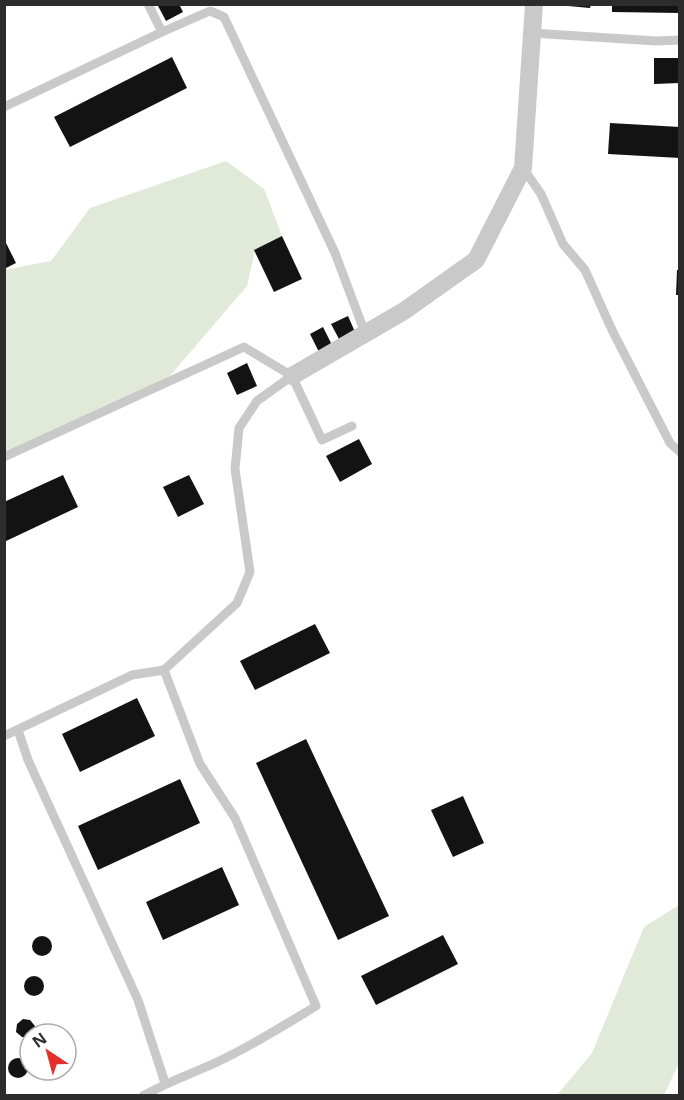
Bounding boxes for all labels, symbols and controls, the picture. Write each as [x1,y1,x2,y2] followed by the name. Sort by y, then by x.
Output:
[18,1022,78,1082] north arrow
[27,1027,51,1053] text: N

